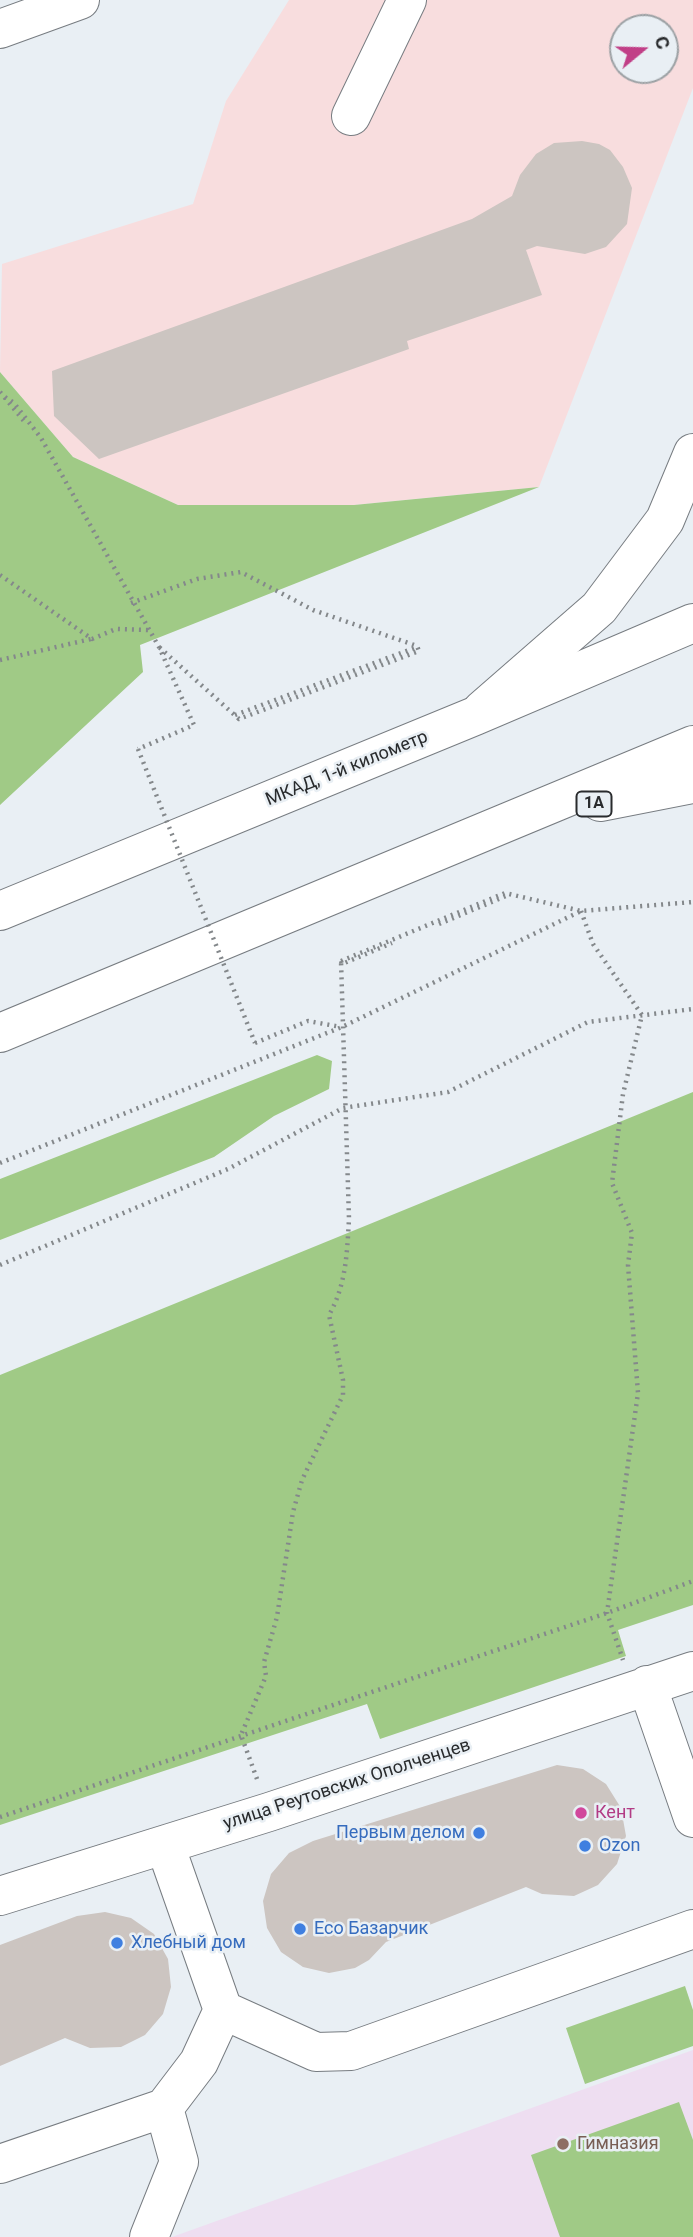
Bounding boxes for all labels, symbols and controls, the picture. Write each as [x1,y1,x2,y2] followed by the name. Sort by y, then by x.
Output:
[609,14,679,84] north arrow
[650,33,675,52] text: С
[263,727,431,811] street label: МКАД, 1-й километр
[576,792,612,817] road number: 1A
[221,1735,473,1835] street label: улица Реутовских Ополченцев
[595,1802,635,1824] place label: Кент
[573,1805,589,1821] marker: Кент
[336,1822,465,1844] place label: Первым делом
[471,1825,487,1841] marker: Первым делом
[599,1835,640,1857] place label: Ozon
[577,1838,593,1854] marker: Ozon
[314,1918,428,1940] place label: Eco Базарчик
[292,1921,308,1937] marker: Eco Базарчик
[131,1932,246,1954] place label: Хлебный дом
[109,1935,125,1951] marker: Хлебный дом
[577,2133,659,2155] place label: Гимназия
[555,2136,571,2152] marker: Гимназия

